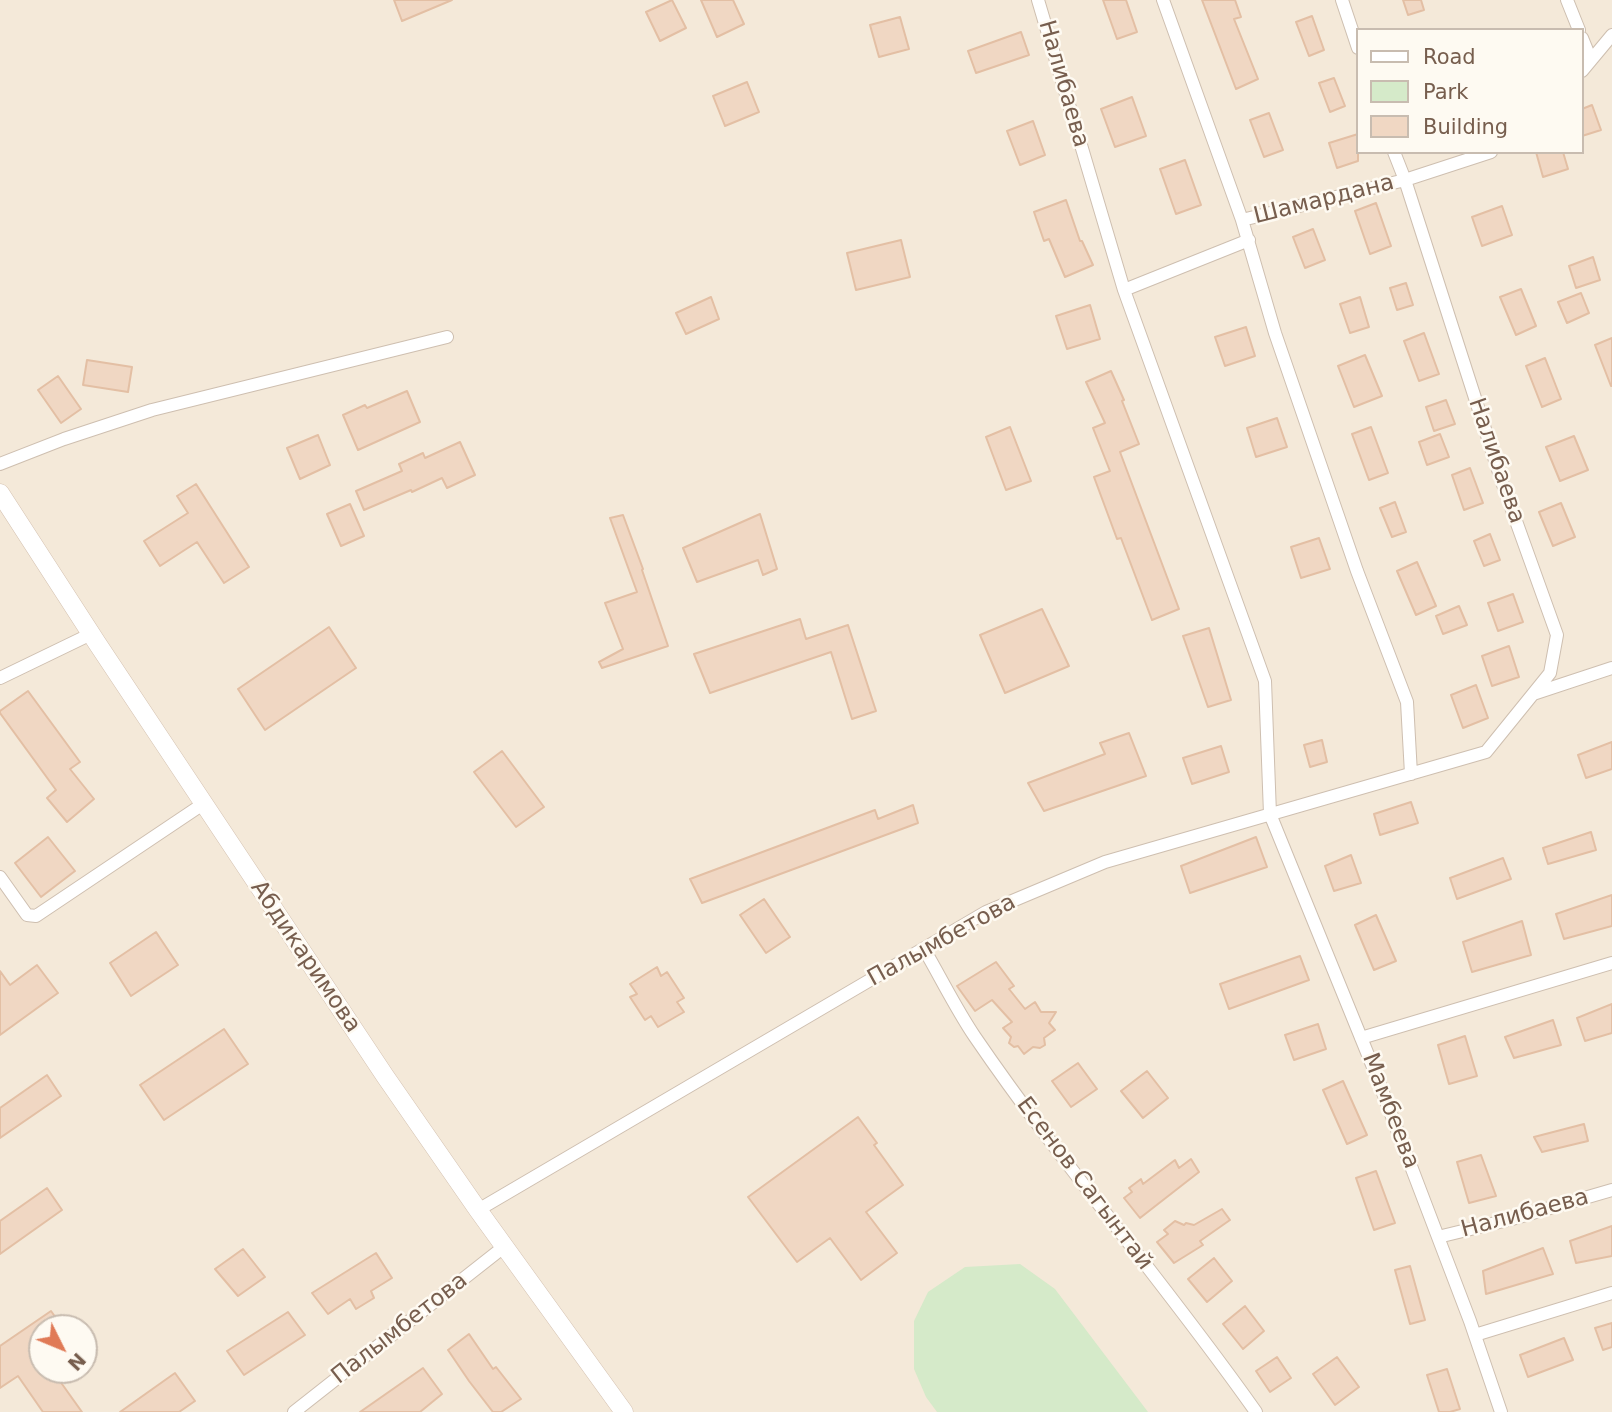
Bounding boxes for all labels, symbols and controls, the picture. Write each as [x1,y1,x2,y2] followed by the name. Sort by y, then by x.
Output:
[1032,17,1094,151] street label: Налибаева
[1356,28,1584,154] legend
[1423,45,1476,69] text: Road
[1423,80,1468,104] text: Park
[1423,115,1508,139] text: Building
[1251,169,1397,231] street label: Шамардана
[1462,395,1530,527] street label: Налибаева
[244,876,366,1038] street label: Абдикаримова
[863,889,1021,993] street label: Палымбетова
[1355,1049,1425,1173] street label: Мамбеева
[1010,1092,1158,1276] street label: Есенов Сагынтай
[1458,1184,1592,1244] street label: Налибаева
[326,1267,474,1391] street label: Палымбетова
[28,1314,98,1384] north arrow
[63,1349,90,1375] text: N

